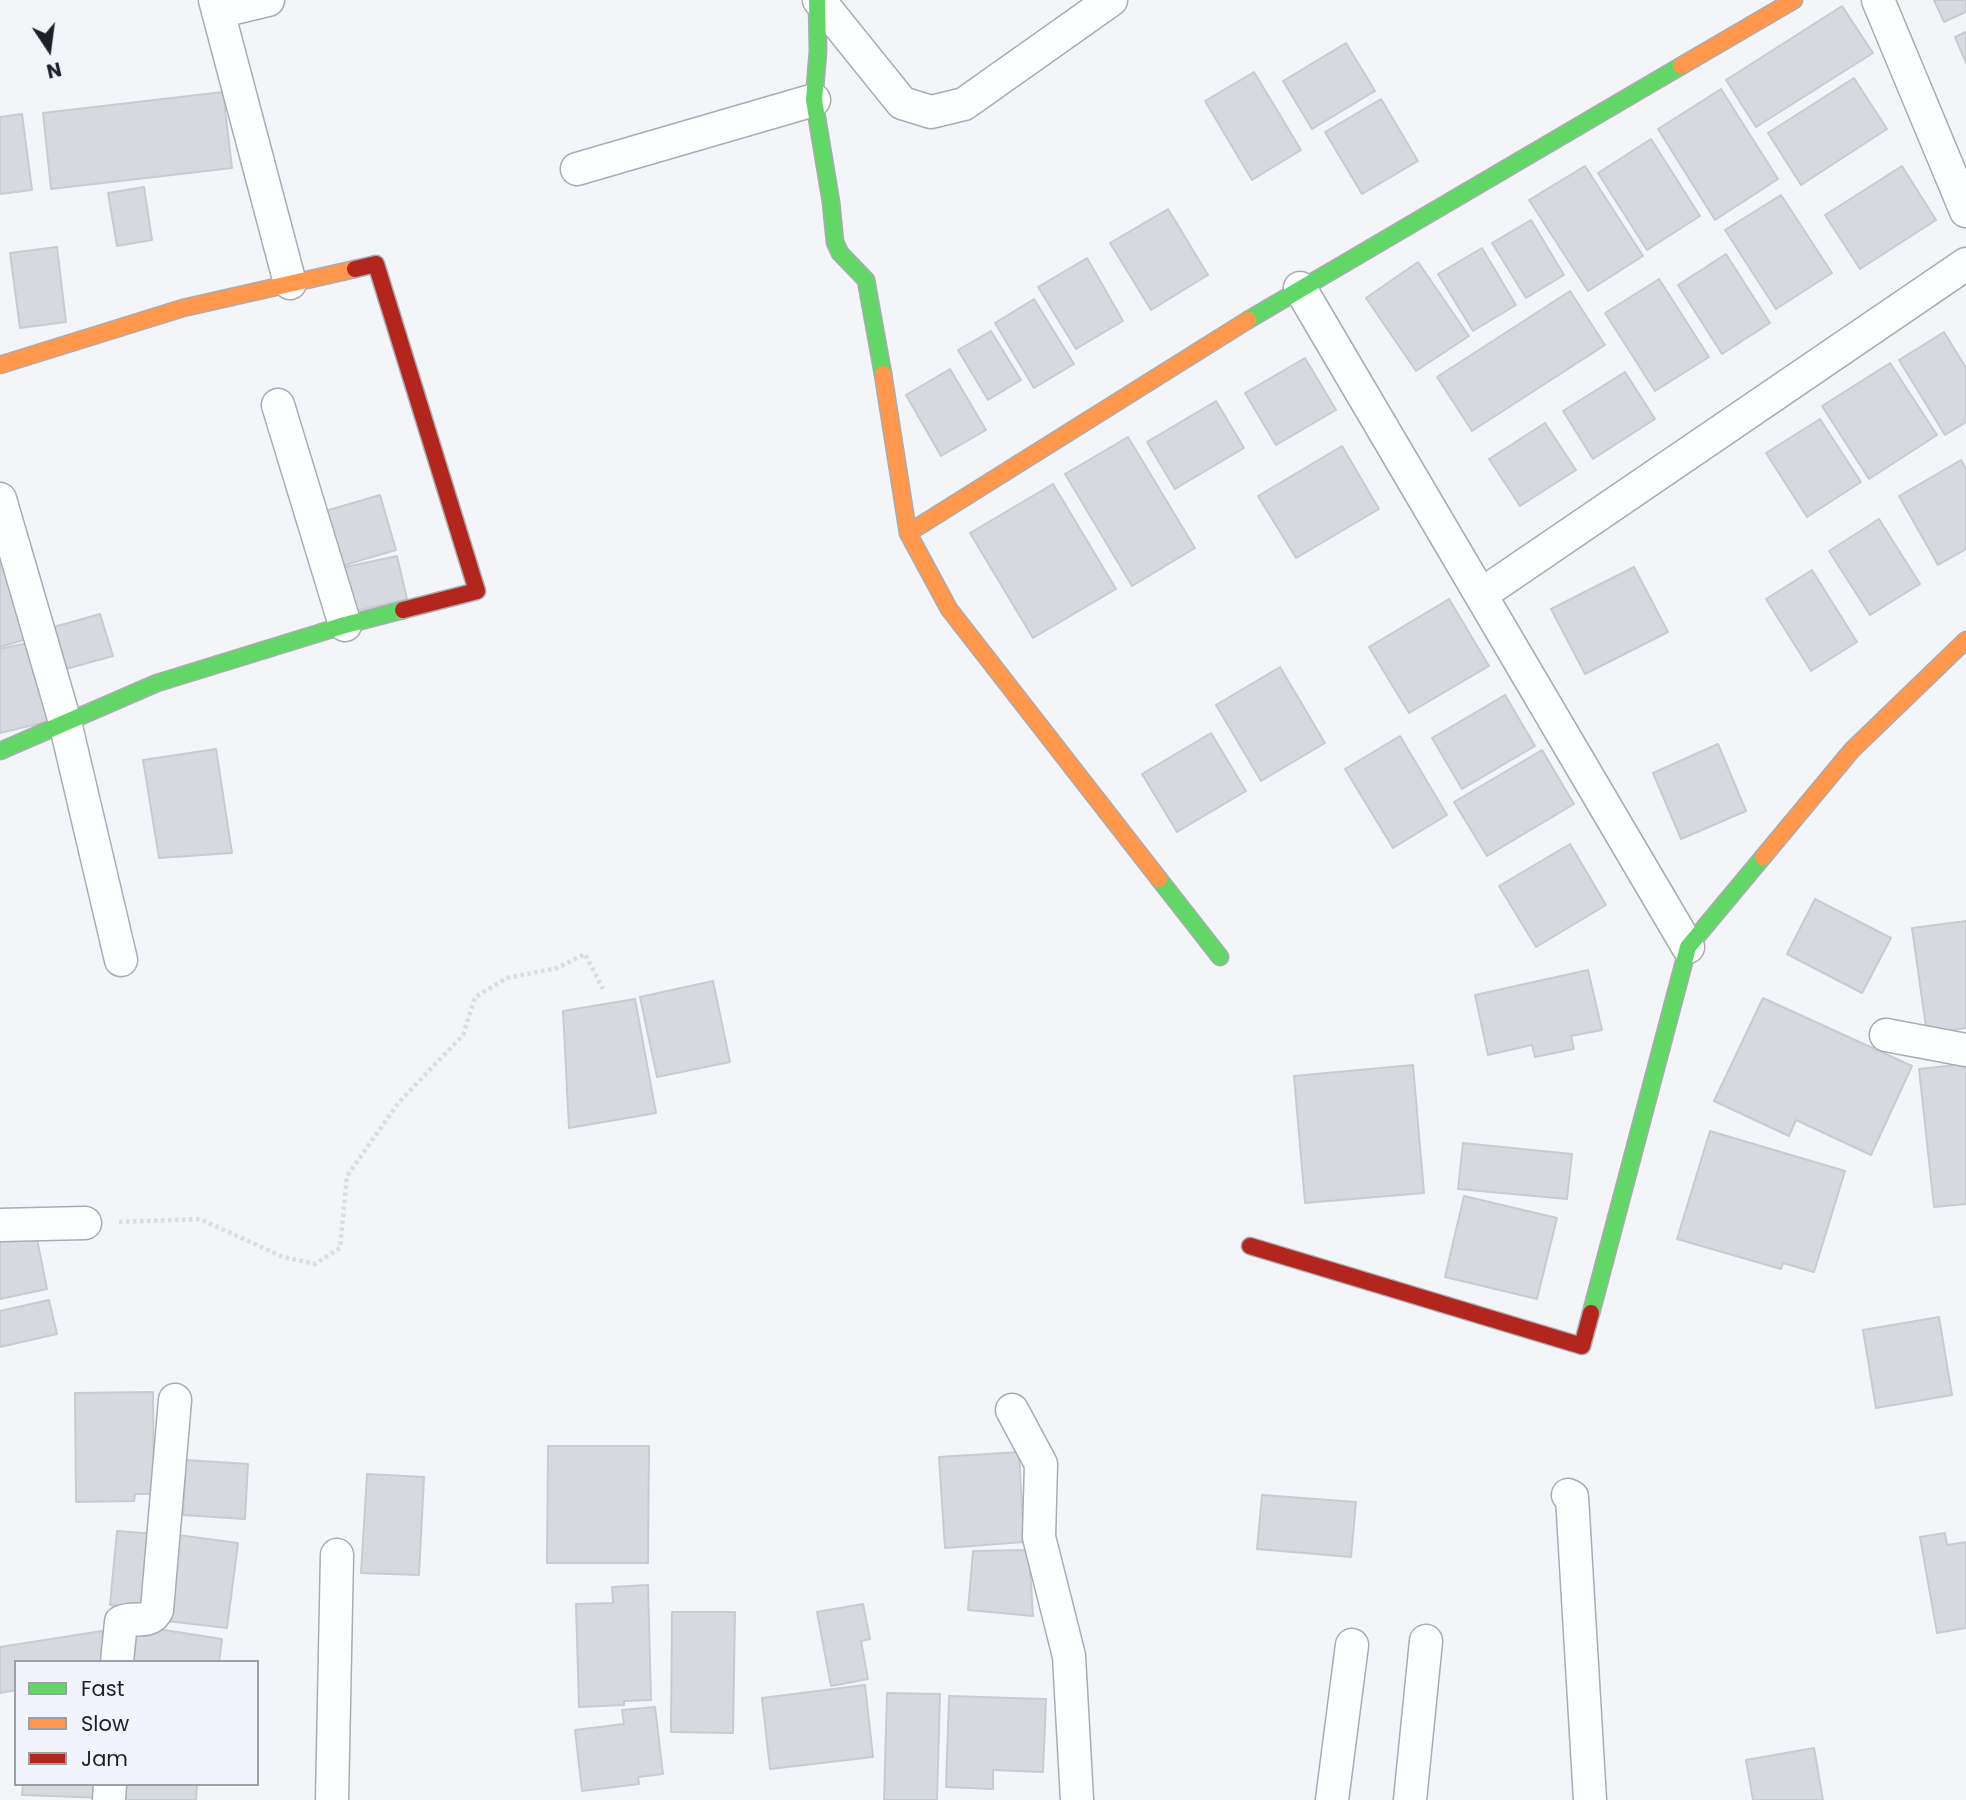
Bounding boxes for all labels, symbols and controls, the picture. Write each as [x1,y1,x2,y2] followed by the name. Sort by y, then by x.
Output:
[14,14,84,84] north arrow
[44,55,64,85] text: N
[14,1660,259,1786] legend
[81,1674,124,1703] text: Fast
[81,1709,129,1738] text: Slow
[81,1744,128,1773] text: Jam

